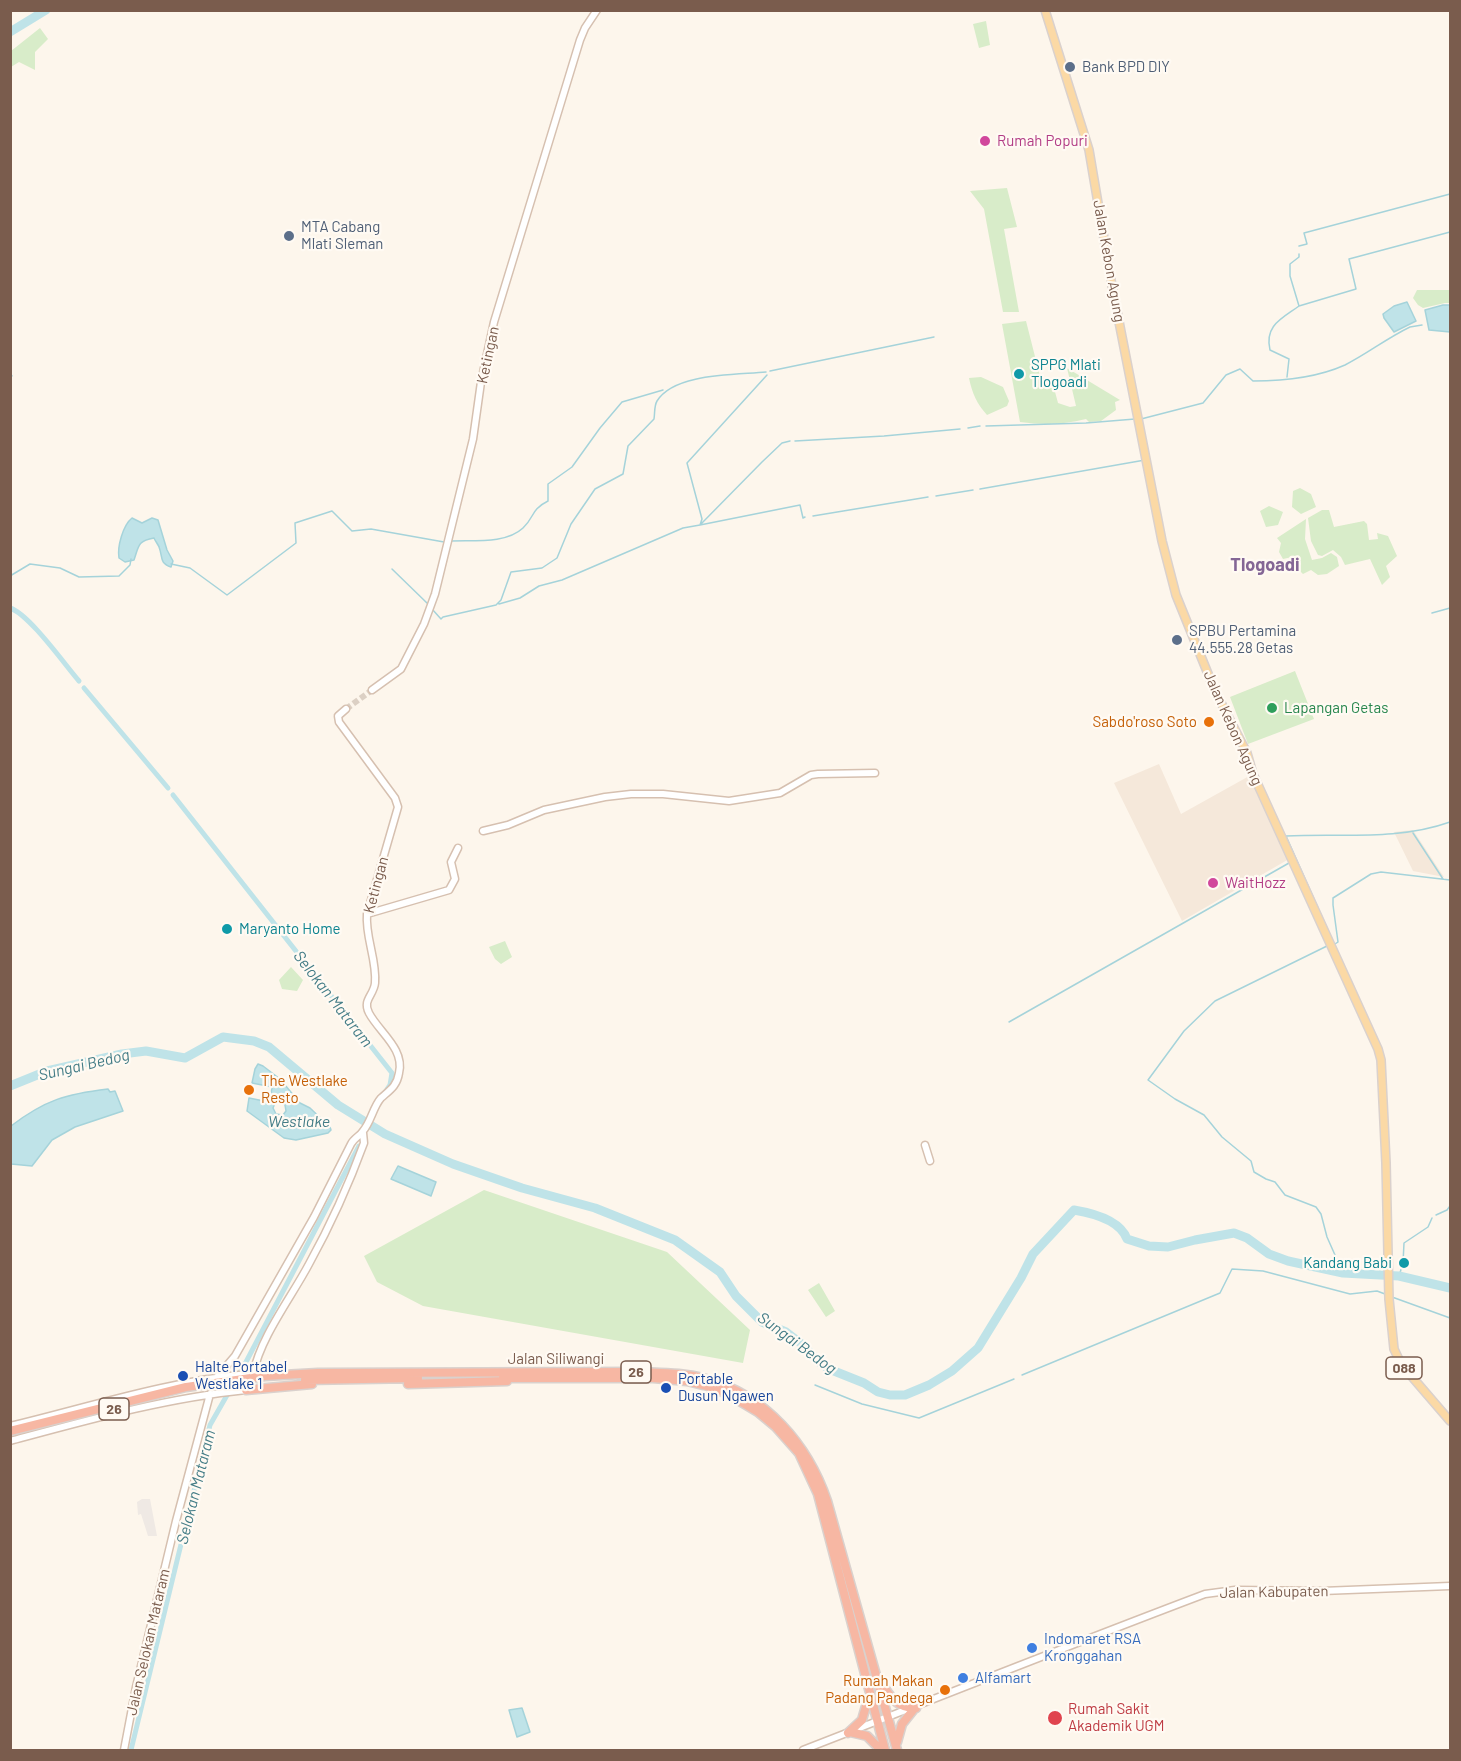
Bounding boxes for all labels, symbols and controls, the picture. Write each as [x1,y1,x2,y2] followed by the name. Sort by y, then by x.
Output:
[1082,58,1170,76] place label: Bank BPD DIY
[1063,60,1077,74] marker: Bank BPD DIY
[997,132,1088,150] place label: Rumah Popuri
[978,134,992,148] marker: Rumah Popuri
[1089,198,1129,324] street label: Jalan Kebon Agung
[301,218,383,253] place label: MTA Cabang Mlati Sleman
[282,229,296,243] marker: MTA Cabang Mlati Sleman
[473,325,503,385] street label: Ketingan
[1031,356,1101,391] place label: SPPG Mlati Tlogoadi
[1012,367,1026,381] marker: SPPG Mlati Tlogoadi
[1230,554,1300,576] district label: Tlogoadi
[1189,622,1296,657] place label: SPBU Pertamina 44.555.28 Getas
[1170,633,1184,647] marker: SPBU Pertamina 44.555.28 Getas
[1200,668,1266,788] street label: Jalan Kebon Agung
[1284,699,1388,717] place label: Lapangan Getas
[1265,701,1279,715] marker: Lapangan Getas
[1092,713,1197,731] place label: Sabdo'roso Soto
[1202,715,1216,729] marker: Sabdo'roso Soto
[360,855,392,915] street label: Ketingan
[1225,874,1286,892] place label: WaitHozz
[1206,876,1220,890] marker: WaitHozz
[239,920,340,938] place label: Maryanto Home
[220,922,234,936] marker: Maryanto Home
[289,947,377,1051] water label: Selokan Mataram
[37,1045,131,1085] water label: Sungai Bedog
[261,1072,348,1107] place label: The Westlake Resto
[242,1083,256,1097] marker: The Westlake Resto
[268,1112,330,1132] water label: Westlake
[1303,1254,1392,1272] place label: Kandang Babi
[1397,1256,1411,1270] marker: Kandang Babi
[754,1308,840,1378] water label: Sungai Bedog
[508,1350,604,1368] street label: Jalan Siliwangi
[1386,1357,1422,1379] road number: 088
[195,1358,287,1393] place label: Halte Portabel Westlake 1
[621,1361,651,1383] road number: 26
[176,1369,190,1383] marker: Halte Portabel Westlake 1
[678,1370,774,1405] place label: Portable Dusun Ngawen
[659,1381,673,1395] marker: Portable Dusun Ngawen
[99,1398,129,1420] road number: 26
[173,1428,219,1546] water label: Selokan Mataram
[122,1567,174,1717] street label: Jalan Selokan Mataram
[1219,1582,1329,1602] street label: Jalan Kabupaten
[1044,1630,1141,1665] place label: Indomaret RSA Kronggahan
[1025,1641,1039,1655] marker: Indomaret RSA Kronggahan
[975,1669,1031,1687] place label: Alfamart
[956,1671,970,1685] marker: Alfamart
[825,1672,933,1707] place label: Rumah Makan Padang Pandega
[938,1683,952,1697] marker: Rumah Makan Padang Pandega
[1068,1700,1165,1735] place label: Rumah Sakit Akademik UGM
[1046,1709,1064,1727] marker: Rumah Sakit Akademik UGM

